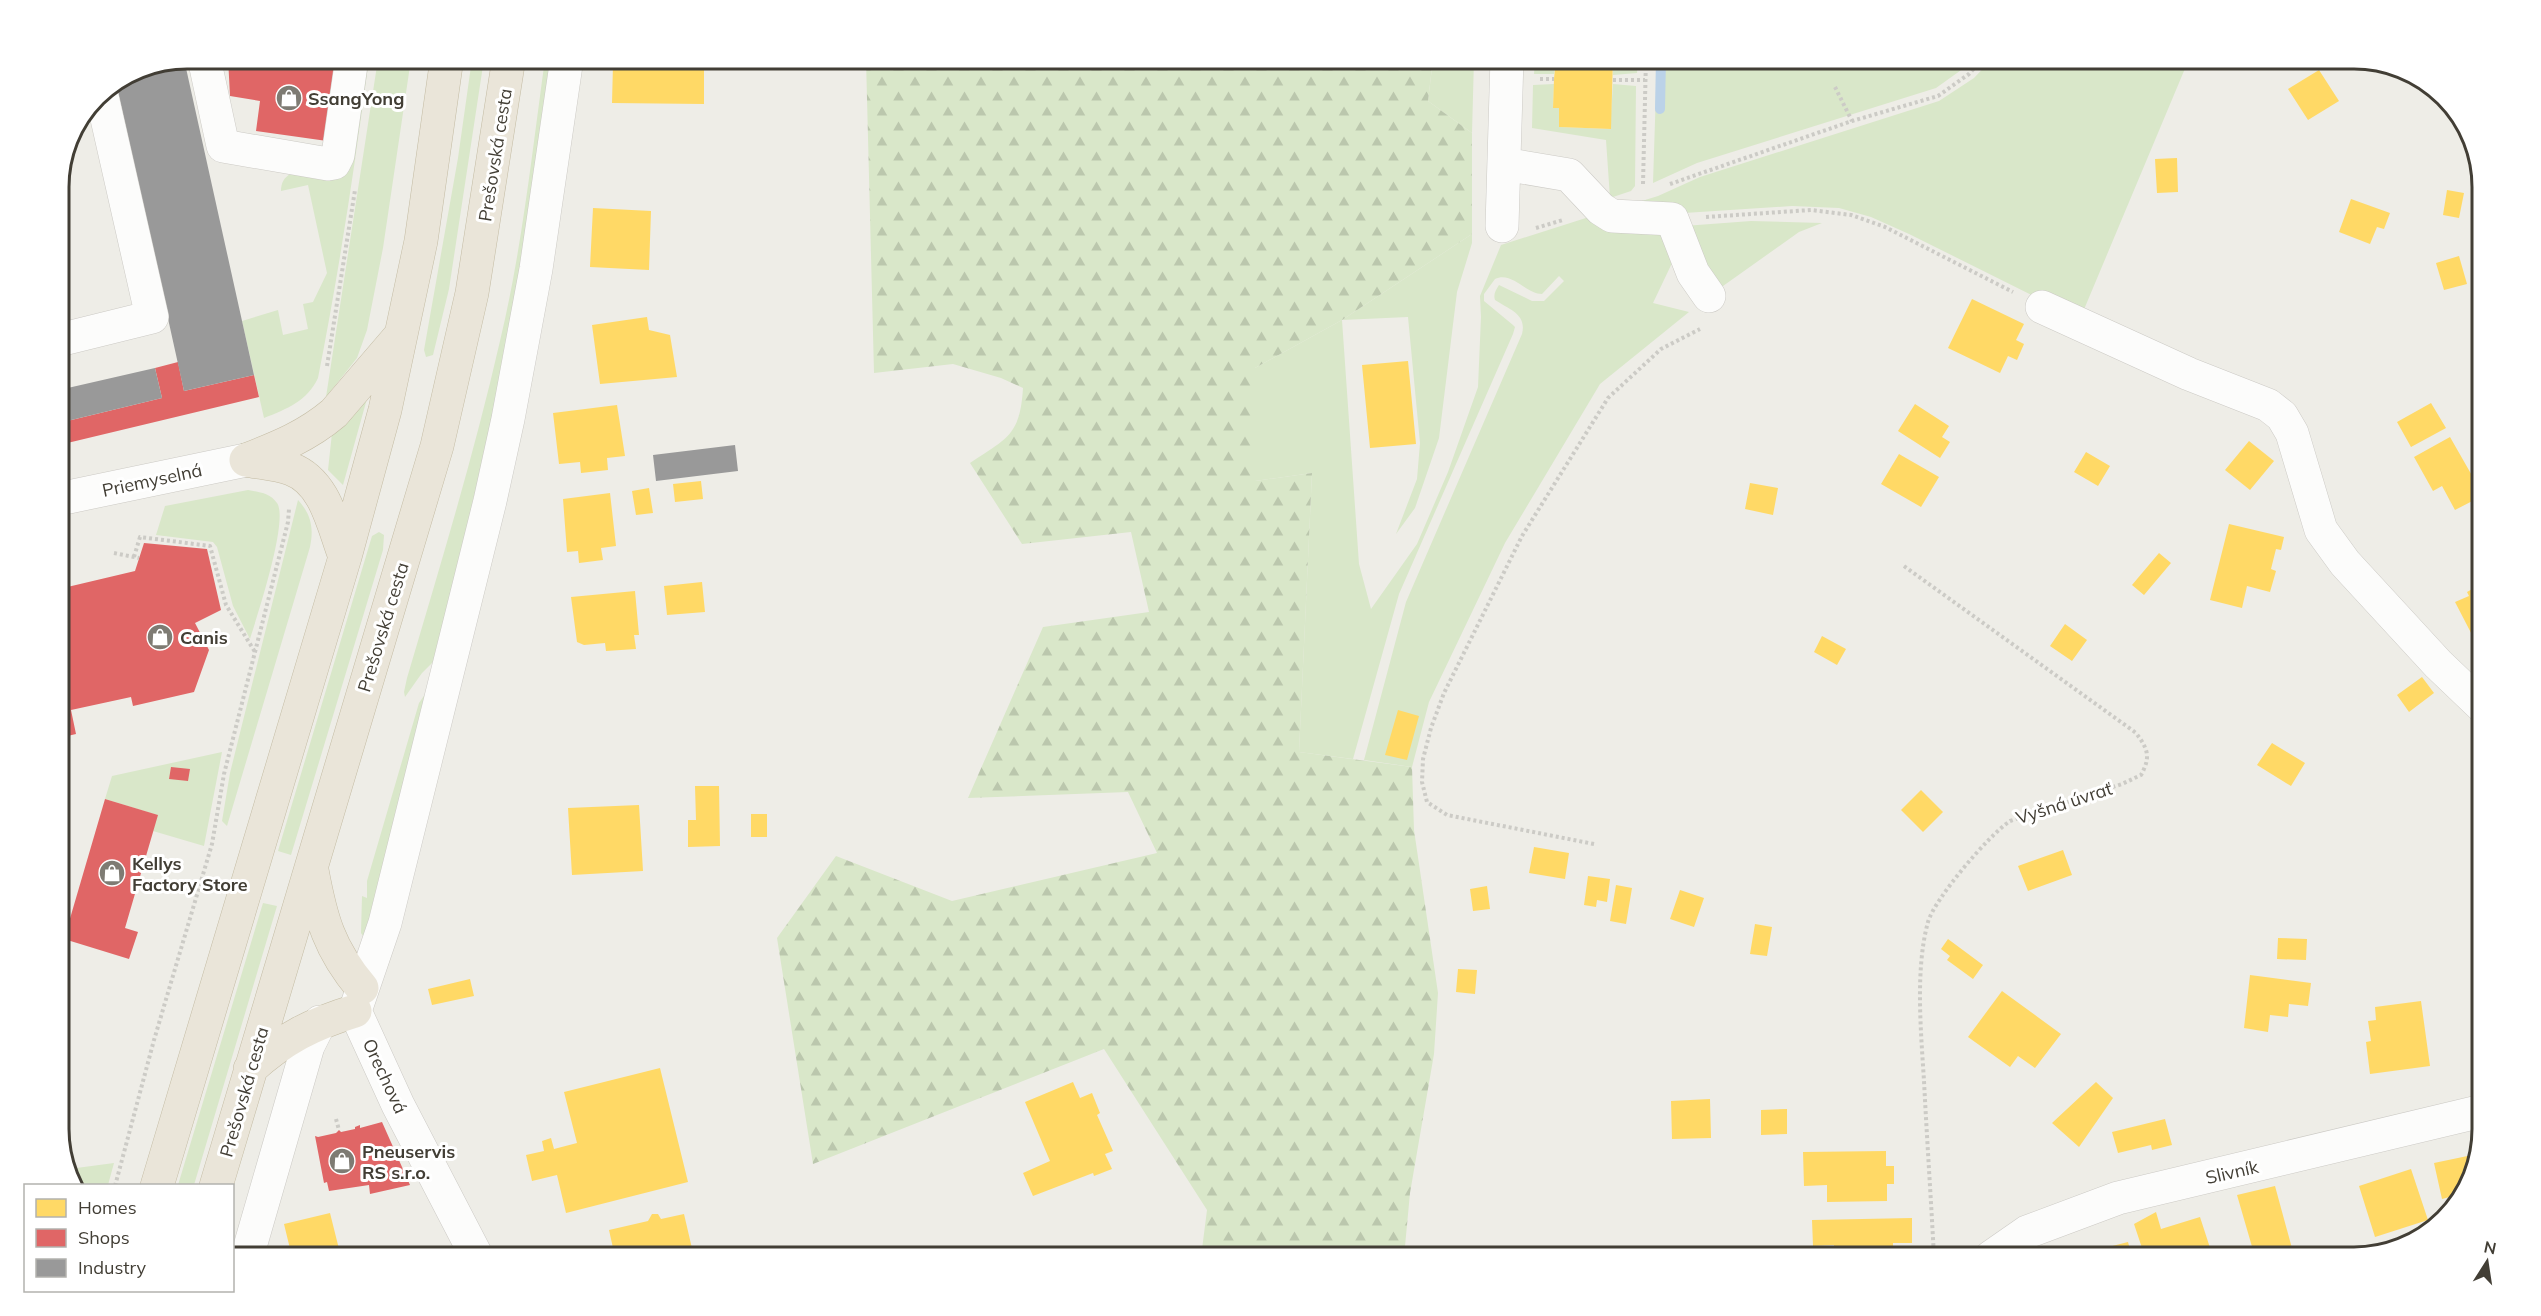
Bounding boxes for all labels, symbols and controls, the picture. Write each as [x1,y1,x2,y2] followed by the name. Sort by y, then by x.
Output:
[274,83,304,113] shop icon: SsangYong
[308,87,404,110] place label: SsangYong
[473,87,517,223] street label: Prešovská cesta
[100,458,204,502] street label: Priemyselná
[352,559,414,695] street label: Prešovská cesta
[145,622,175,652] shop icon: Canis
[180,626,228,649] place label: Canis
[2013,777,2115,829] street label: Vyšná úvrať
[132,852,248,896] place label: Kellys Factory Store
[97,858,127,888] shop icon: Kellys Factory Store
[214,1024,274,1160] street label: Prešovská cesta
[358,1035,412,1117] street label: Orechová
[362,1140,455,1184] place label: Pneuservis RS s.r.o.
[327,1146,357,1176] shop icon: Pneuservis RS s.r.o.
[2203,1155,2261,1189] street label: Slivník
[24,1184,234,1292] legend
[78,1196,137,1219] text: Homes
[78,1226,130,1249] text: Shops
[2457,1232,2517,1292] north arrow
[2482,1236,2498,1258] text: N
[78,1256,147,1279] text: Industry

